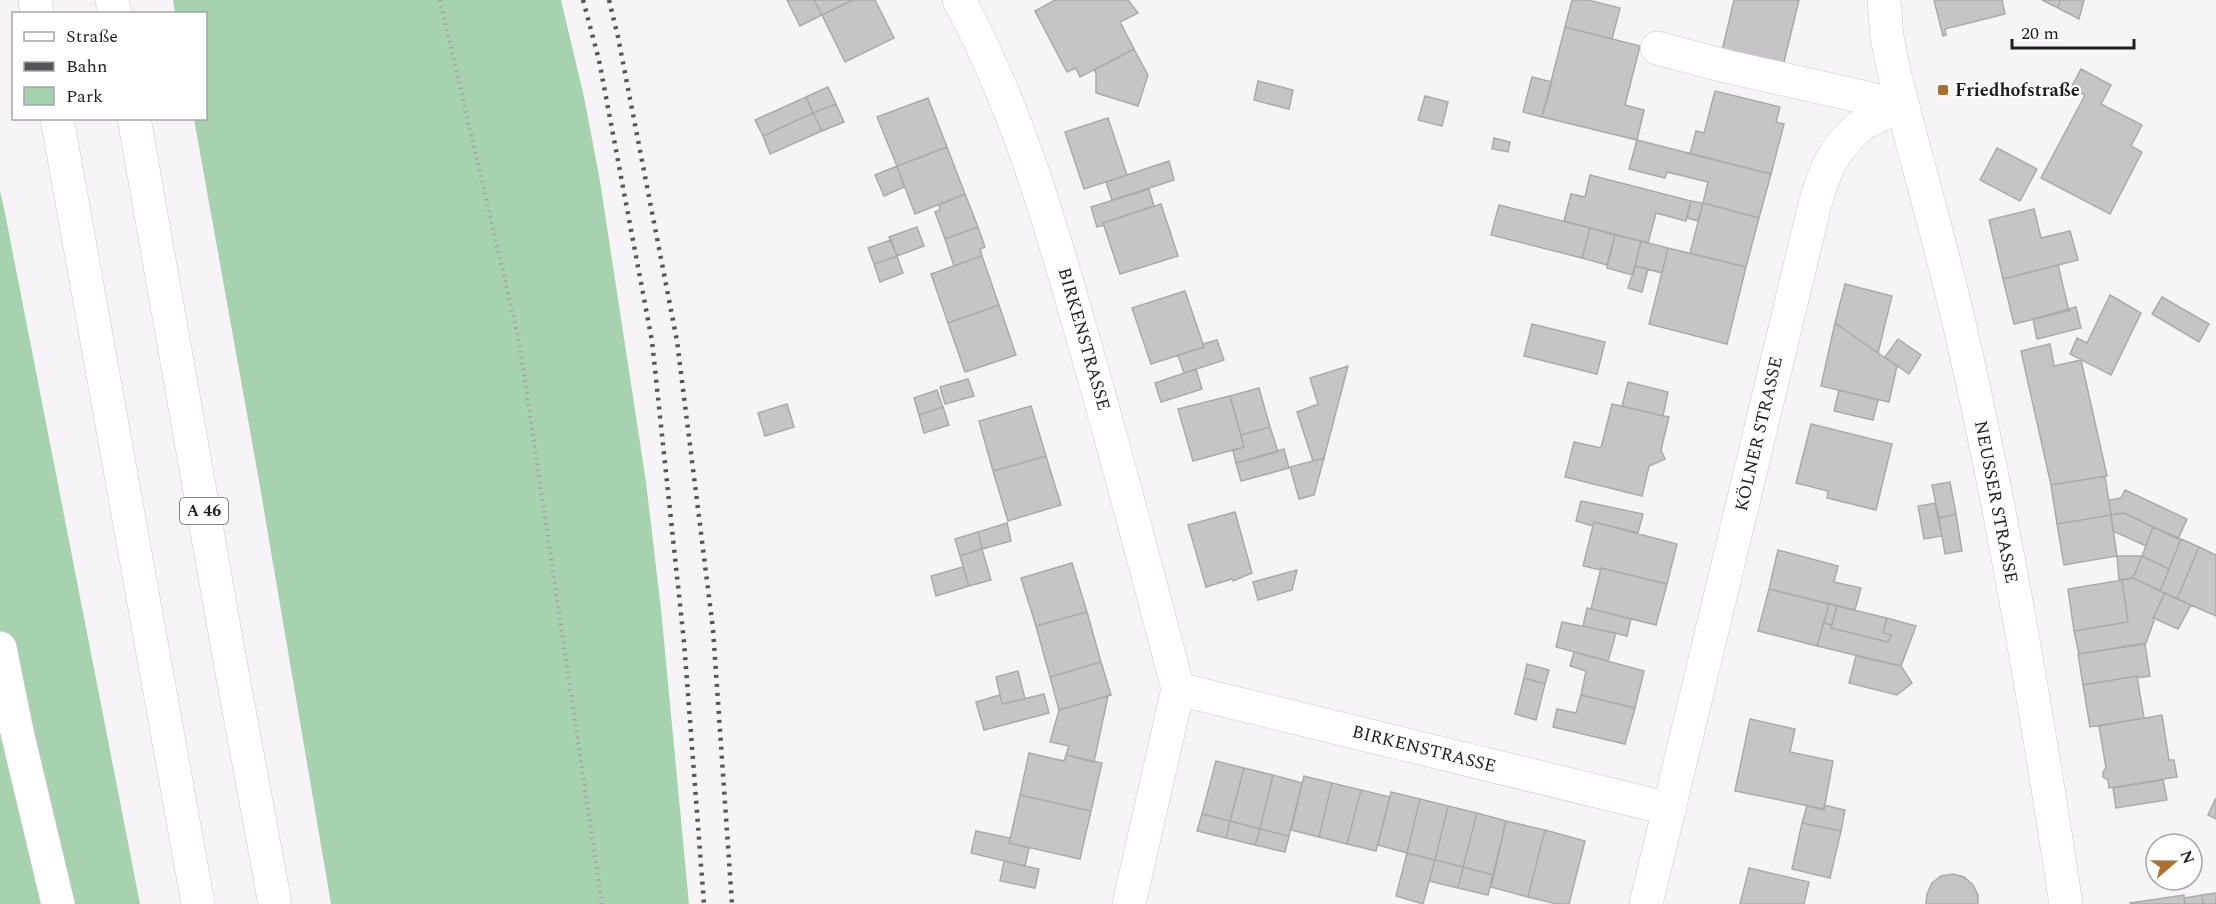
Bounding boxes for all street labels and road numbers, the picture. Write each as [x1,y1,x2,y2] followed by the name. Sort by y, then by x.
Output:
[1051,264,1117,414] street label: BIRKENSTRASSE
[1728,354,1790,514] street label: KÖLNER STRASSE
[1967,418,2025,586] street label: NEUSSER STRASSE
[180,498,228,524] road number: A 46
[1349,718,1499,780] street label: BIRKENSTRASSE

